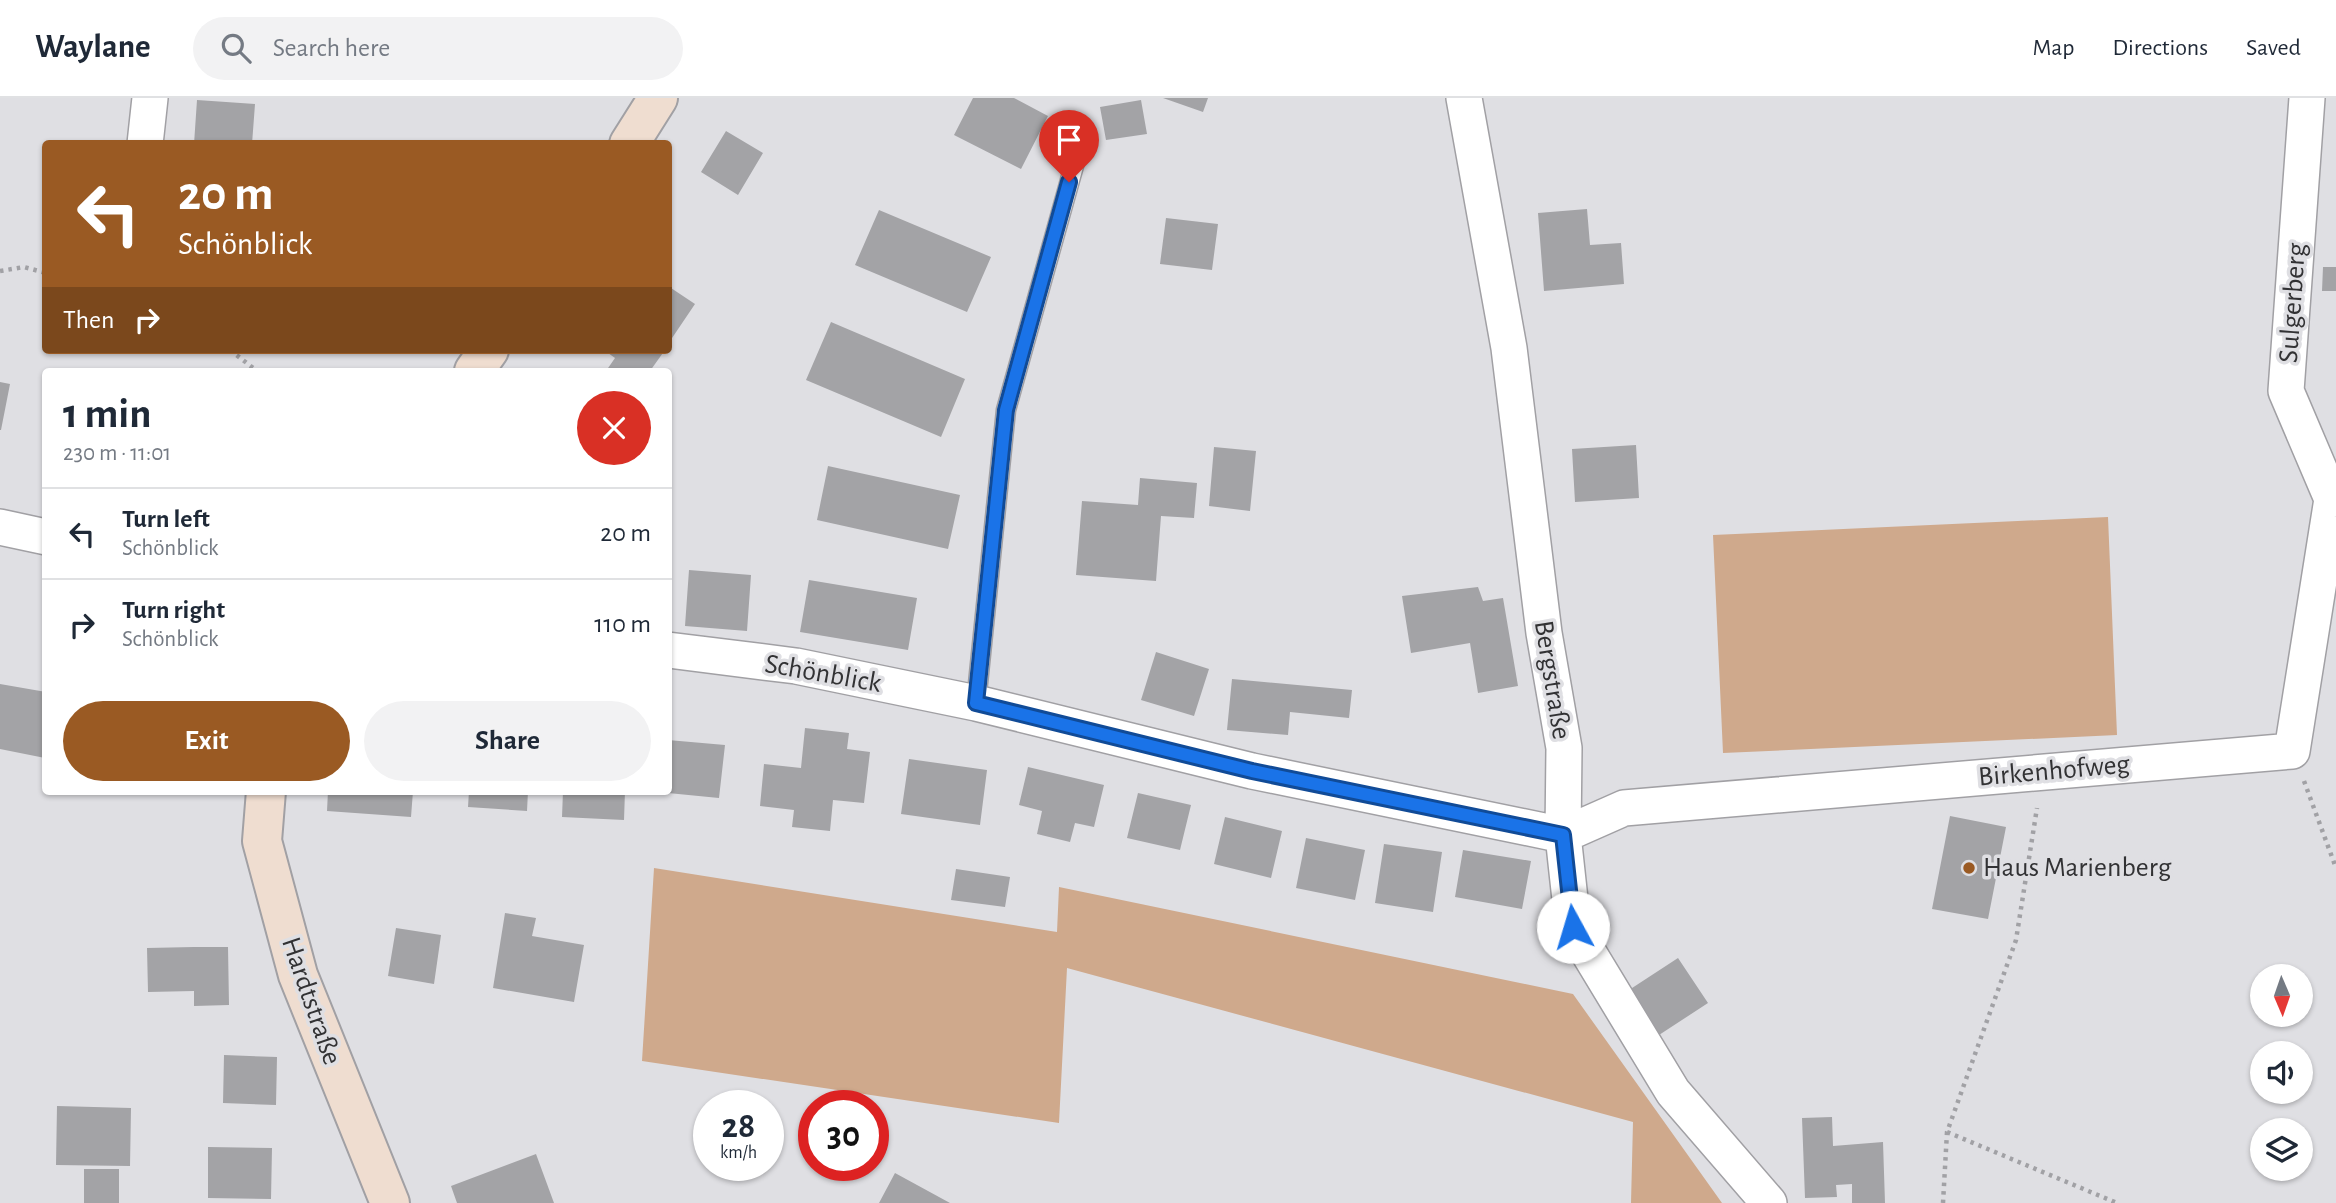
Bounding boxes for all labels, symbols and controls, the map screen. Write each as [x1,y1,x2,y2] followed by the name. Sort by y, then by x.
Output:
[193,17,683,80] search box
[217,29,255,67] icon: search
[35,31,151,64] text: Waylane
[273,35,390,61] text: Search here
[2032,36,2074,60] text: Map
[2112,36,2208,60] text: Directions
[2246,36,2301,60] text: Saved
[1039,110,1099,182] pin
[1050,121,1088,159] icon: arrive
[63,168,154,259] icon: left
[178,170,274,219] text: 20 m
[178,228,312,260] text: Schönblick
[2275,242,2311,364] street label: Sulgerberg
[128,301,166,339] icon: right
[63,307,114,333] text: Then
[577,391,651,465] button: close
[63,393,152,435] text: 1 min
[63,442,171,465] text: 230 m · 11:01
[122,506,210,532] text: Turn left
[63,515,101,553] icon: left
[600,520,651,546] text: 20 m
[122,537,219,560] text: Schönblick
[122,597,225,623] text: Turn right
[63,606,101,644] icon: right
[594,611,651,637] text: 110 m
[1529,619,1575,741] street label: Bergstraße
[122,628,219,651] text: Schönblick
[763,650,884,698] street label: Schönblick
[63,701,350,781] button: Exit
[364,701,651,781] button: Share
[1977,750,2131,792] street label: Birkenhofweg
[1983,854,2172,882] place label: Haus Marienberg
[1961,860,1977,876] marker: Haus Marienberg
[1536,890,1610,964] position arrow
[276,934,346,1068] street label: Hardtstraße
[2250,964,2314,1027] north arrow
[2250,964,2313,1181] map controls
[2250,1041,2313,1104] button: sound
[798,1090,889,1181] speed limit sign: 30
[722,1109,755,1144] text: 28
[2250,1118,2313,1181] button: layers
[720,1144,757,1162] text: km/h

